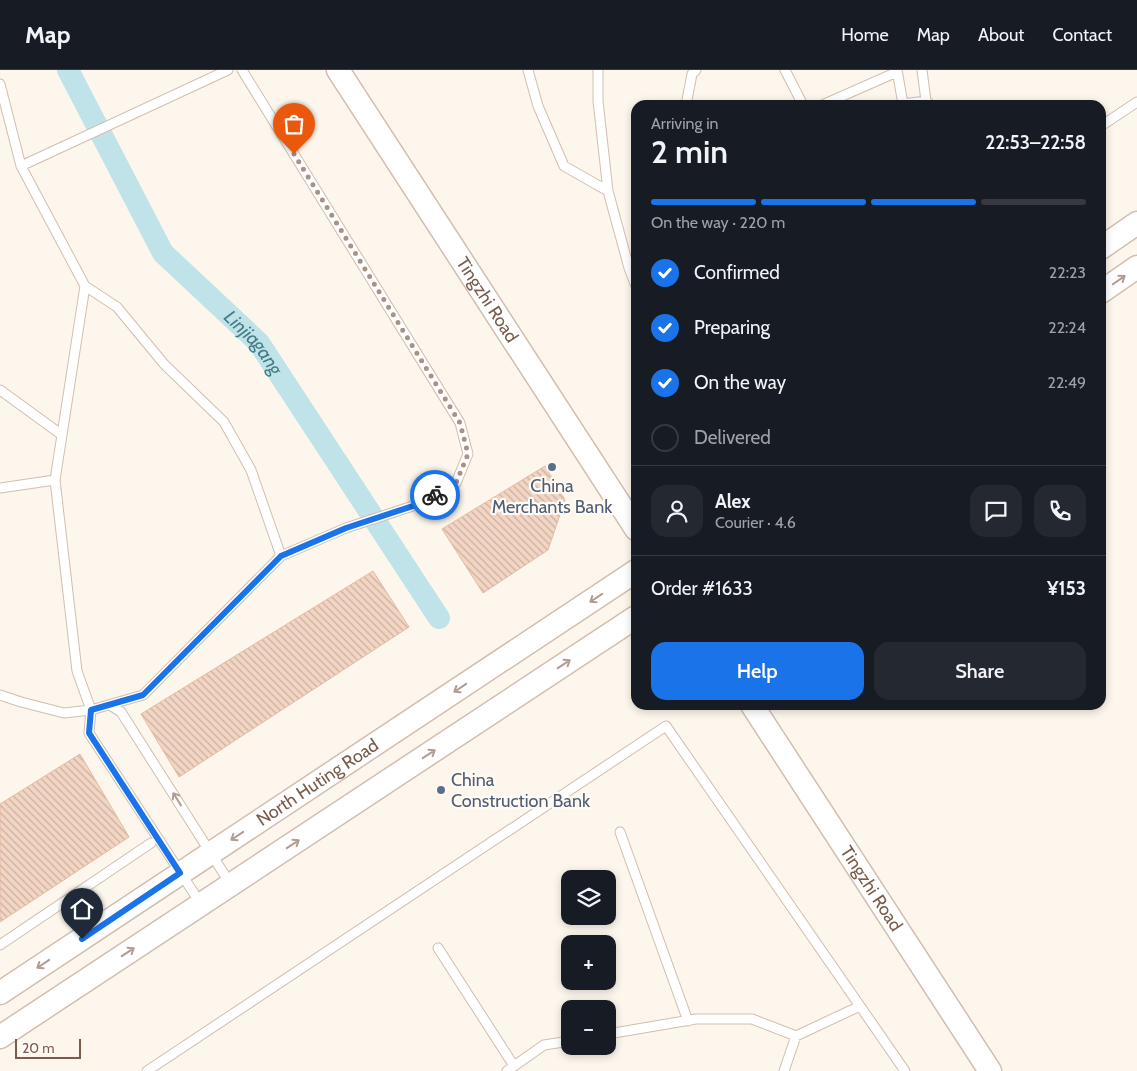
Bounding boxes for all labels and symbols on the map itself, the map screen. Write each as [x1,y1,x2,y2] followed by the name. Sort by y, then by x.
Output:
[273,103,315,154] pin
[451,253,523,347] street label: Tingzhi Road
[1112,275,1126,285] one-way arrow
[220,305,289,380] water label: Linjiagang
[546,461,558,473] marker: China Merchants Bank
[410,470,460,520] courier
[492,475,613,518] place label: China Merchants Bank
[589,593,603,603] one-way arrow
[557,659,571,669] one-way arrow
[454,683,468,693] one-way arrow
[252,734,383,831] street label: North Huting Road
[421,749,435,759] one-way arrow
[451,769,591,812] place label: China Construction Bank
[435,784,447,796] marker: China Construction Bank
[171,793,181,807] one-way arrow
[231,831,245,841] one-way arrow
[286,839,300,849] one-way arrow
[836,842,907,935] street label: Tingzhi Road
[61,888,103,939] pin
[121,947,135,957] one-way arrow
[37,959,51,969] one-way arrow
[15,1036,81,1059] scale bar

